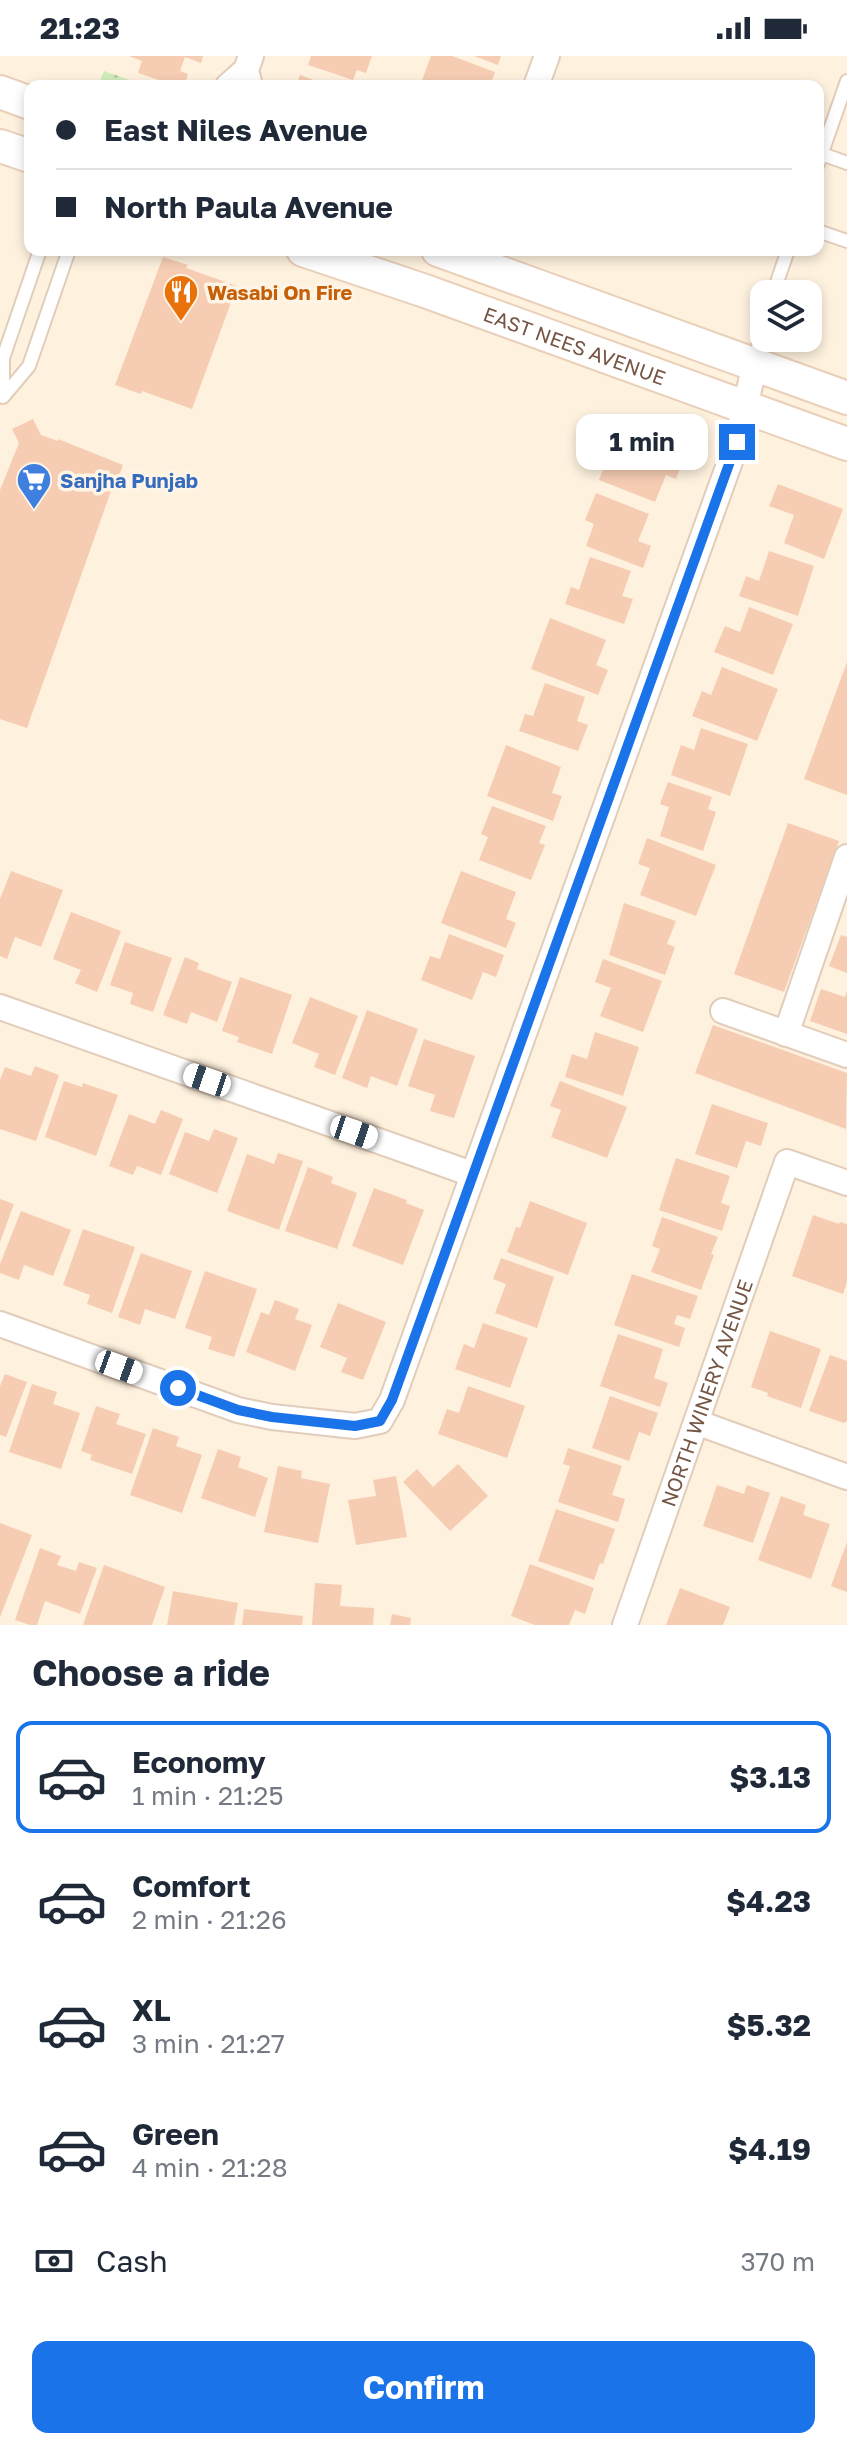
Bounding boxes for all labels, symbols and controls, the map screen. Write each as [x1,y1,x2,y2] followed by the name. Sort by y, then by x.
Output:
[40,10,120,46] text: 21:23
[104,112,368,148] text: East Niles Avenue
[104,189,393,225] text: North Paula Avenue
[162,273,200,323] restaurant icon: Wasabi On Fire
[207,280,353,304] place label: Wasabi On Fire
[750,280,822,352] map controls
[750,280,822,352] button: layers
[480,301,669,389] street label: EAST NEES AVENUE
[577,414,709,470] callout: 1 min
[719,424,755,460] route end
[609,426,675,457] text: 1 min
[15,461,53,511] supermarket icon: Sanjha Punjab
[60,468,198,492] place label: Sanjha Punjab
[180,1061,234,1099] car
[327,1113,381,1151] car
[655,1276,757,1510] street label: NORTH WINERY AVENUE
[92,1348,146,1386] car
[160,1370,196,1406] route start
[32,1651,270,1694] text: Choose a ride
[36,1741,108,1813] icon: car
[132,1744,266,1780] text: Economy
[729,1759,811,1795] text: $3.13
[132,1780,284,1811] text: 1 min · 21:25
[36,1865,108,1937] icon: car
[132,1868,251,1904] text: Comfort
[726,1883,811,1919] text: $4.23
[132,1904,287,1935] text: 2 min · 21:26
[36,1989,108,2061] icon: car
[132,1992,171,2028] text: XL
[726,2007,811,2043] text: $5.32
[132,2028,285,2059] text: 3 min · 21:27
[36,2113,108,2185] icon: car
[132,2116,219,2152] text: Green
[728,2131,811,2167] text: $4.19
[132,2152,288,2183] text: 4 min · 21:28
[32,2239,76,2283] icon: cash
[96,2243,168,2279] text: Cash
[740,2246,815,2277] text: 370 m
[32,2341,815,2433] button: Confirm

